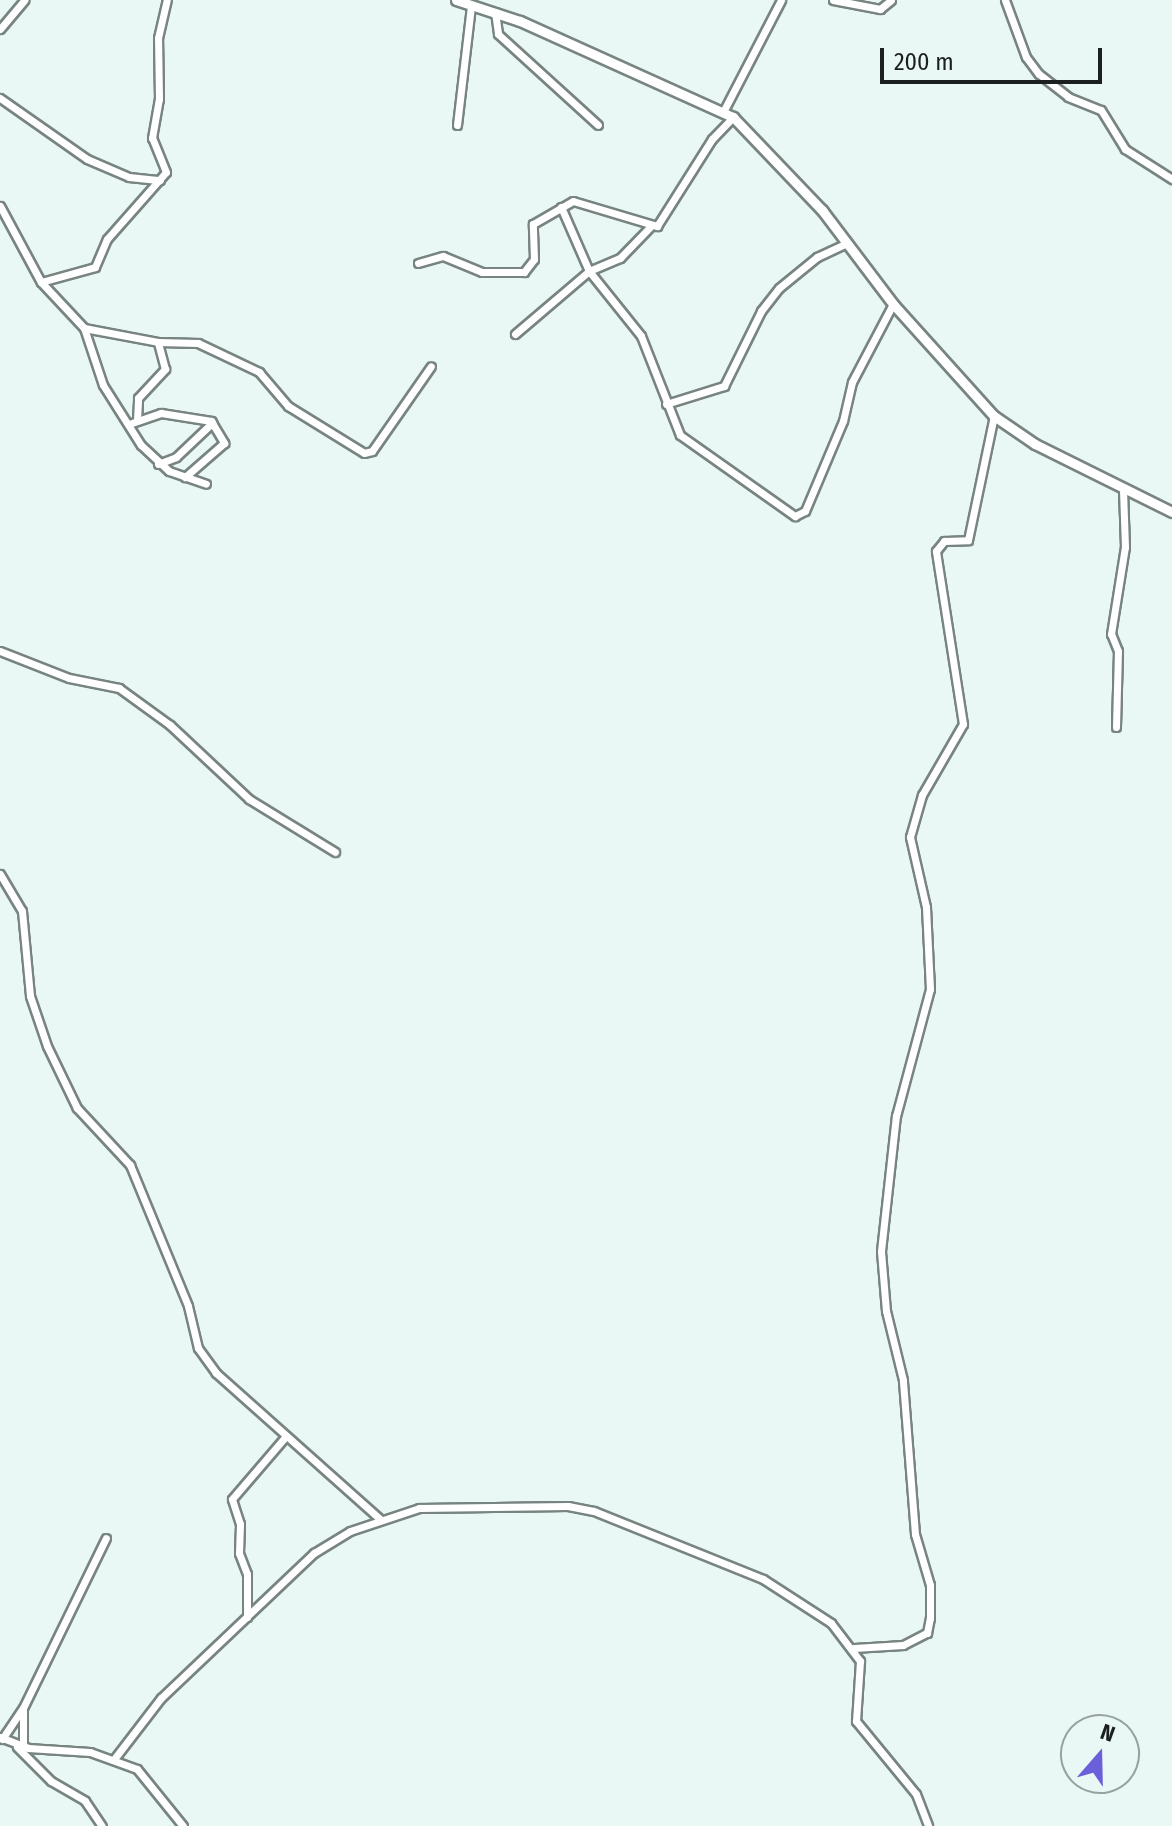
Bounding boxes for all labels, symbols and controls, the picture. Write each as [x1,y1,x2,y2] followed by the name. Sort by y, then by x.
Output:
[884,32,1106,82] scale bar
[894,48,954,76] text: 200 m
[1060,1714,1140,1794] north arrow
[1097,1718,1119,1748] text: N

